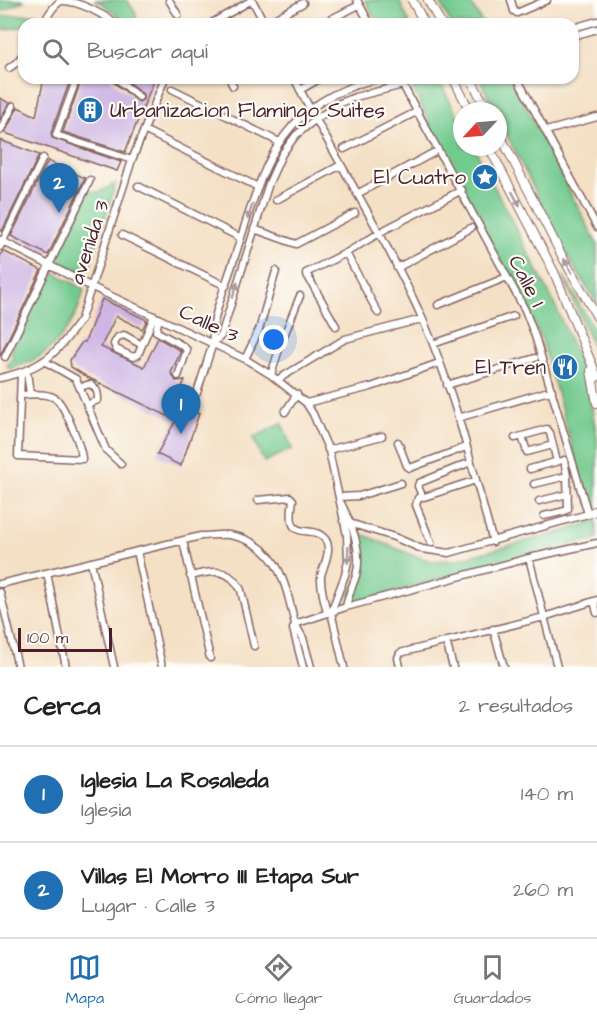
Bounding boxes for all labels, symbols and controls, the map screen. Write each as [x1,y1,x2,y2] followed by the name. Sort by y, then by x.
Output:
[18,18,579,84] search box
[39,35,72,68] icon: search
[87,36,208,67] text: Buscar aquí
[75,95,105,125] building icon: Urbanizacion Flamingo Suites
[110,96,385,127] place label: Urbanizacion Flamingo Suites
[453,102,507,156] north arrow
[470,162,500,192] place icon: El Cuatro
[374,163,466,192] place label: El Cuatro
[40,164,78,213] pin: 2
[511,190,521,208] one-way arrow
[62,196,117,288] street label: avenida 3
[245,203,254,221] one-way arrow
[501,250,552,312] street label: Calle 1
[563,257,573,274] one-way arrow
[231,281,240,299] one-way arrow
[174,297,244,350] street label: Calle 3
[259,325,288,354] your location
[550,352,580,382] restaurant icon: El Tren
[475,353,546,382] place label: El Tren
[162,384,201,434] pin: 1
[343,545,352,564] one-way arrow
[18,625,112,652] scale bar
[27,627,68,649] text: 100 m
[24,688,101,724] text: Cerca
[459,692,573,720] text: 2 resultados
[81,765,269,796] text: Iglesia La Rosaleda
[42,780,45,808] text: 1
[521,780,573,808] text: 140 m
[81,796,132,824] text: Iglesia
[81,861,359,892] text: Villas El Morro III Etapa Sur
[38,876,49,904] text: 2
[513,876,573,904] text: 260 m
[81,892,215,920] text: Lugar · Calle 3
[66,951,104,1009] tab: Mapa
[235,951,322,1009] tab: Cómo llegar
[454,951,531,1009] tab: Guardados

